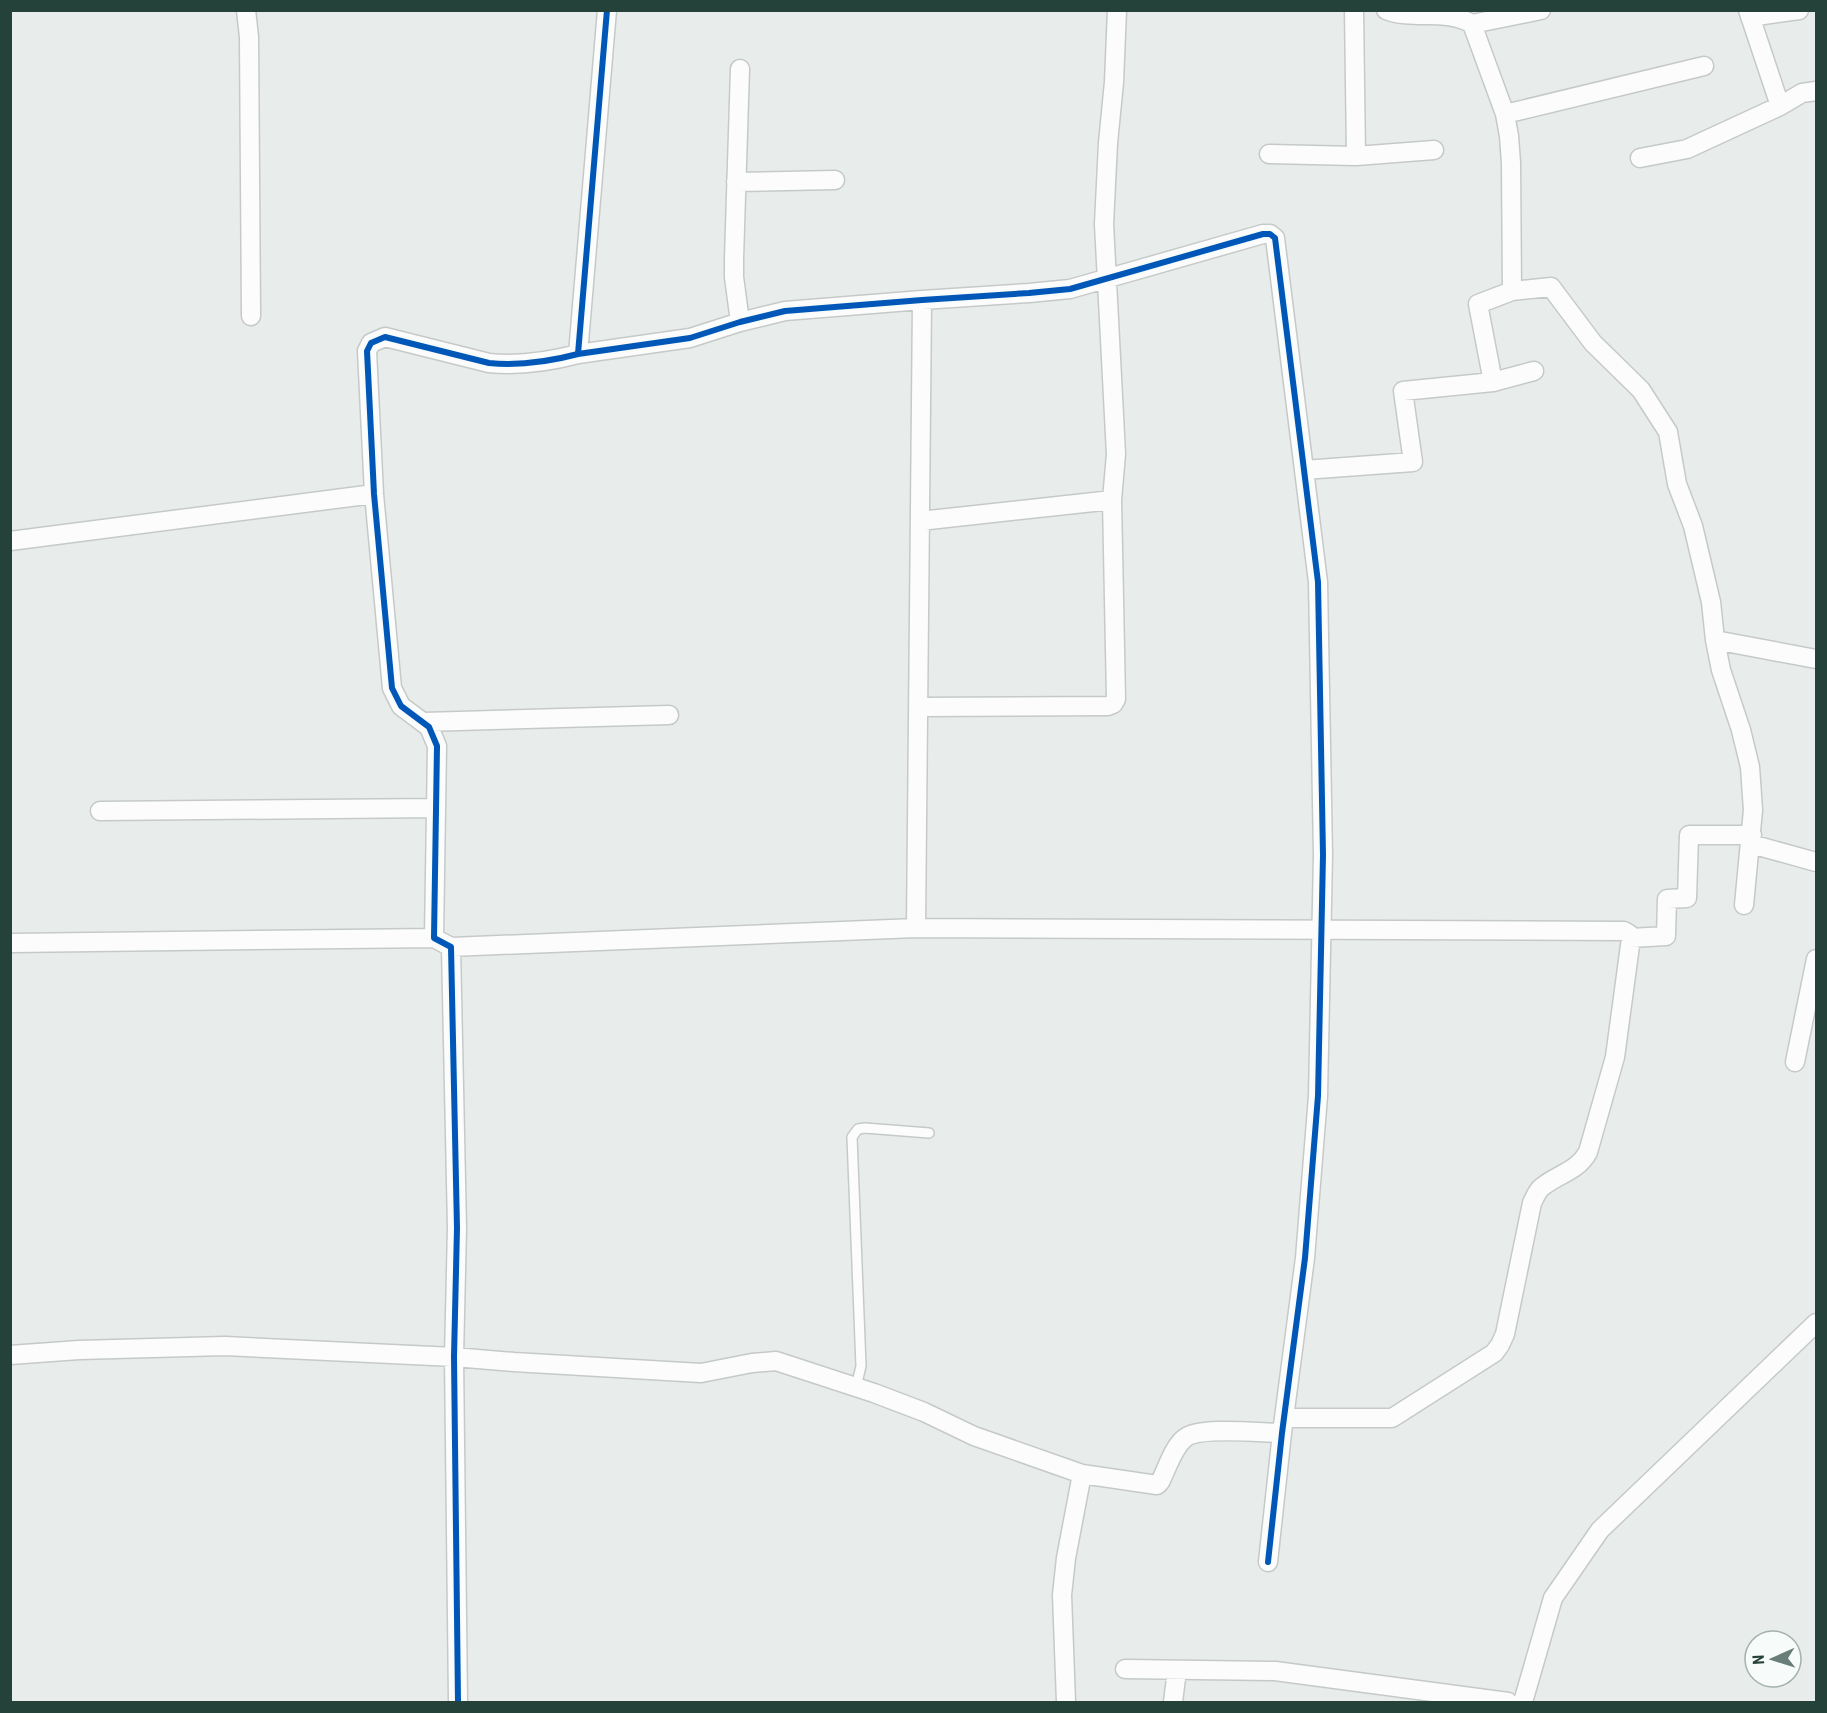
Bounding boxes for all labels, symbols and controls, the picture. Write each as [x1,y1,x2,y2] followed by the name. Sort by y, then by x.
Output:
[1743,1629,1803,1689] north arrow
[1749,1654,1768,1665] text: N

